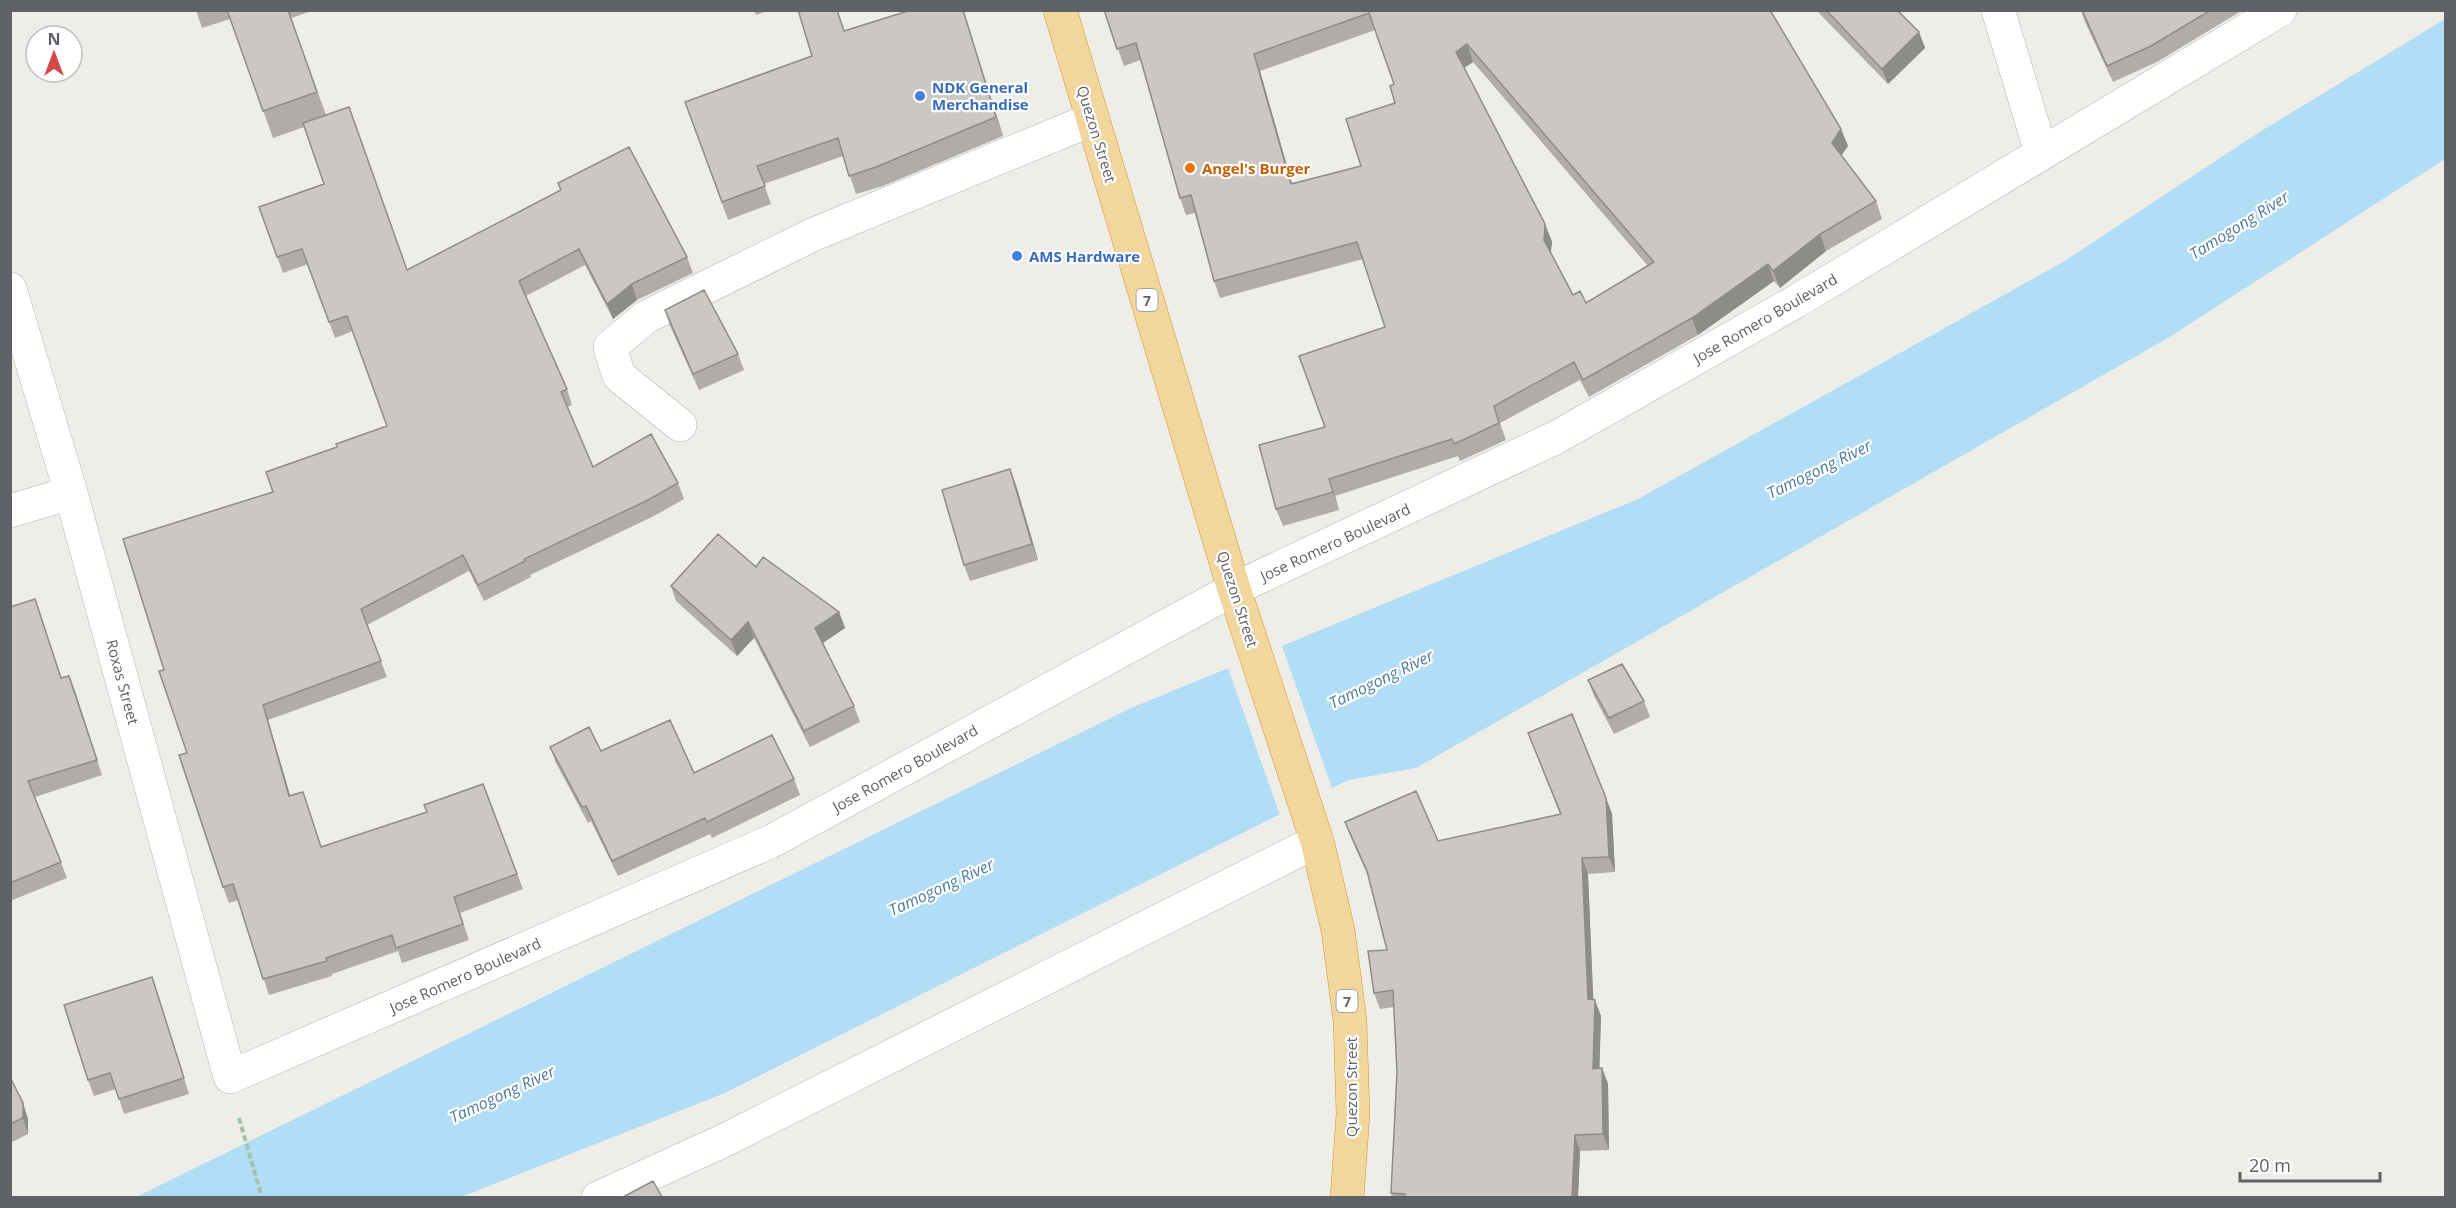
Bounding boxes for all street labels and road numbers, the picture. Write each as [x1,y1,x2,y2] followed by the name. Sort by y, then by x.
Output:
[1073,83,1121,185] street label: Quezon Street
[1688,268,1841,369] street label: Jose Romero Boulevard
[1136,289,1158,311] road number: 7
[1255,498,1413,586] street label: Jose Romero Boulevard
[1213,548,1263,650] street label: Quezon Street
[102,637,144,727] street label: Roxas Street
[827,720,981,817] street label: Jose Romero Boulevard
[384,933,544,1018] street label: Jose Romero Boulevard
[1336,990,1358,1012] road number: 7
[1341,1037,1361,1137] street label: Quezon Street

